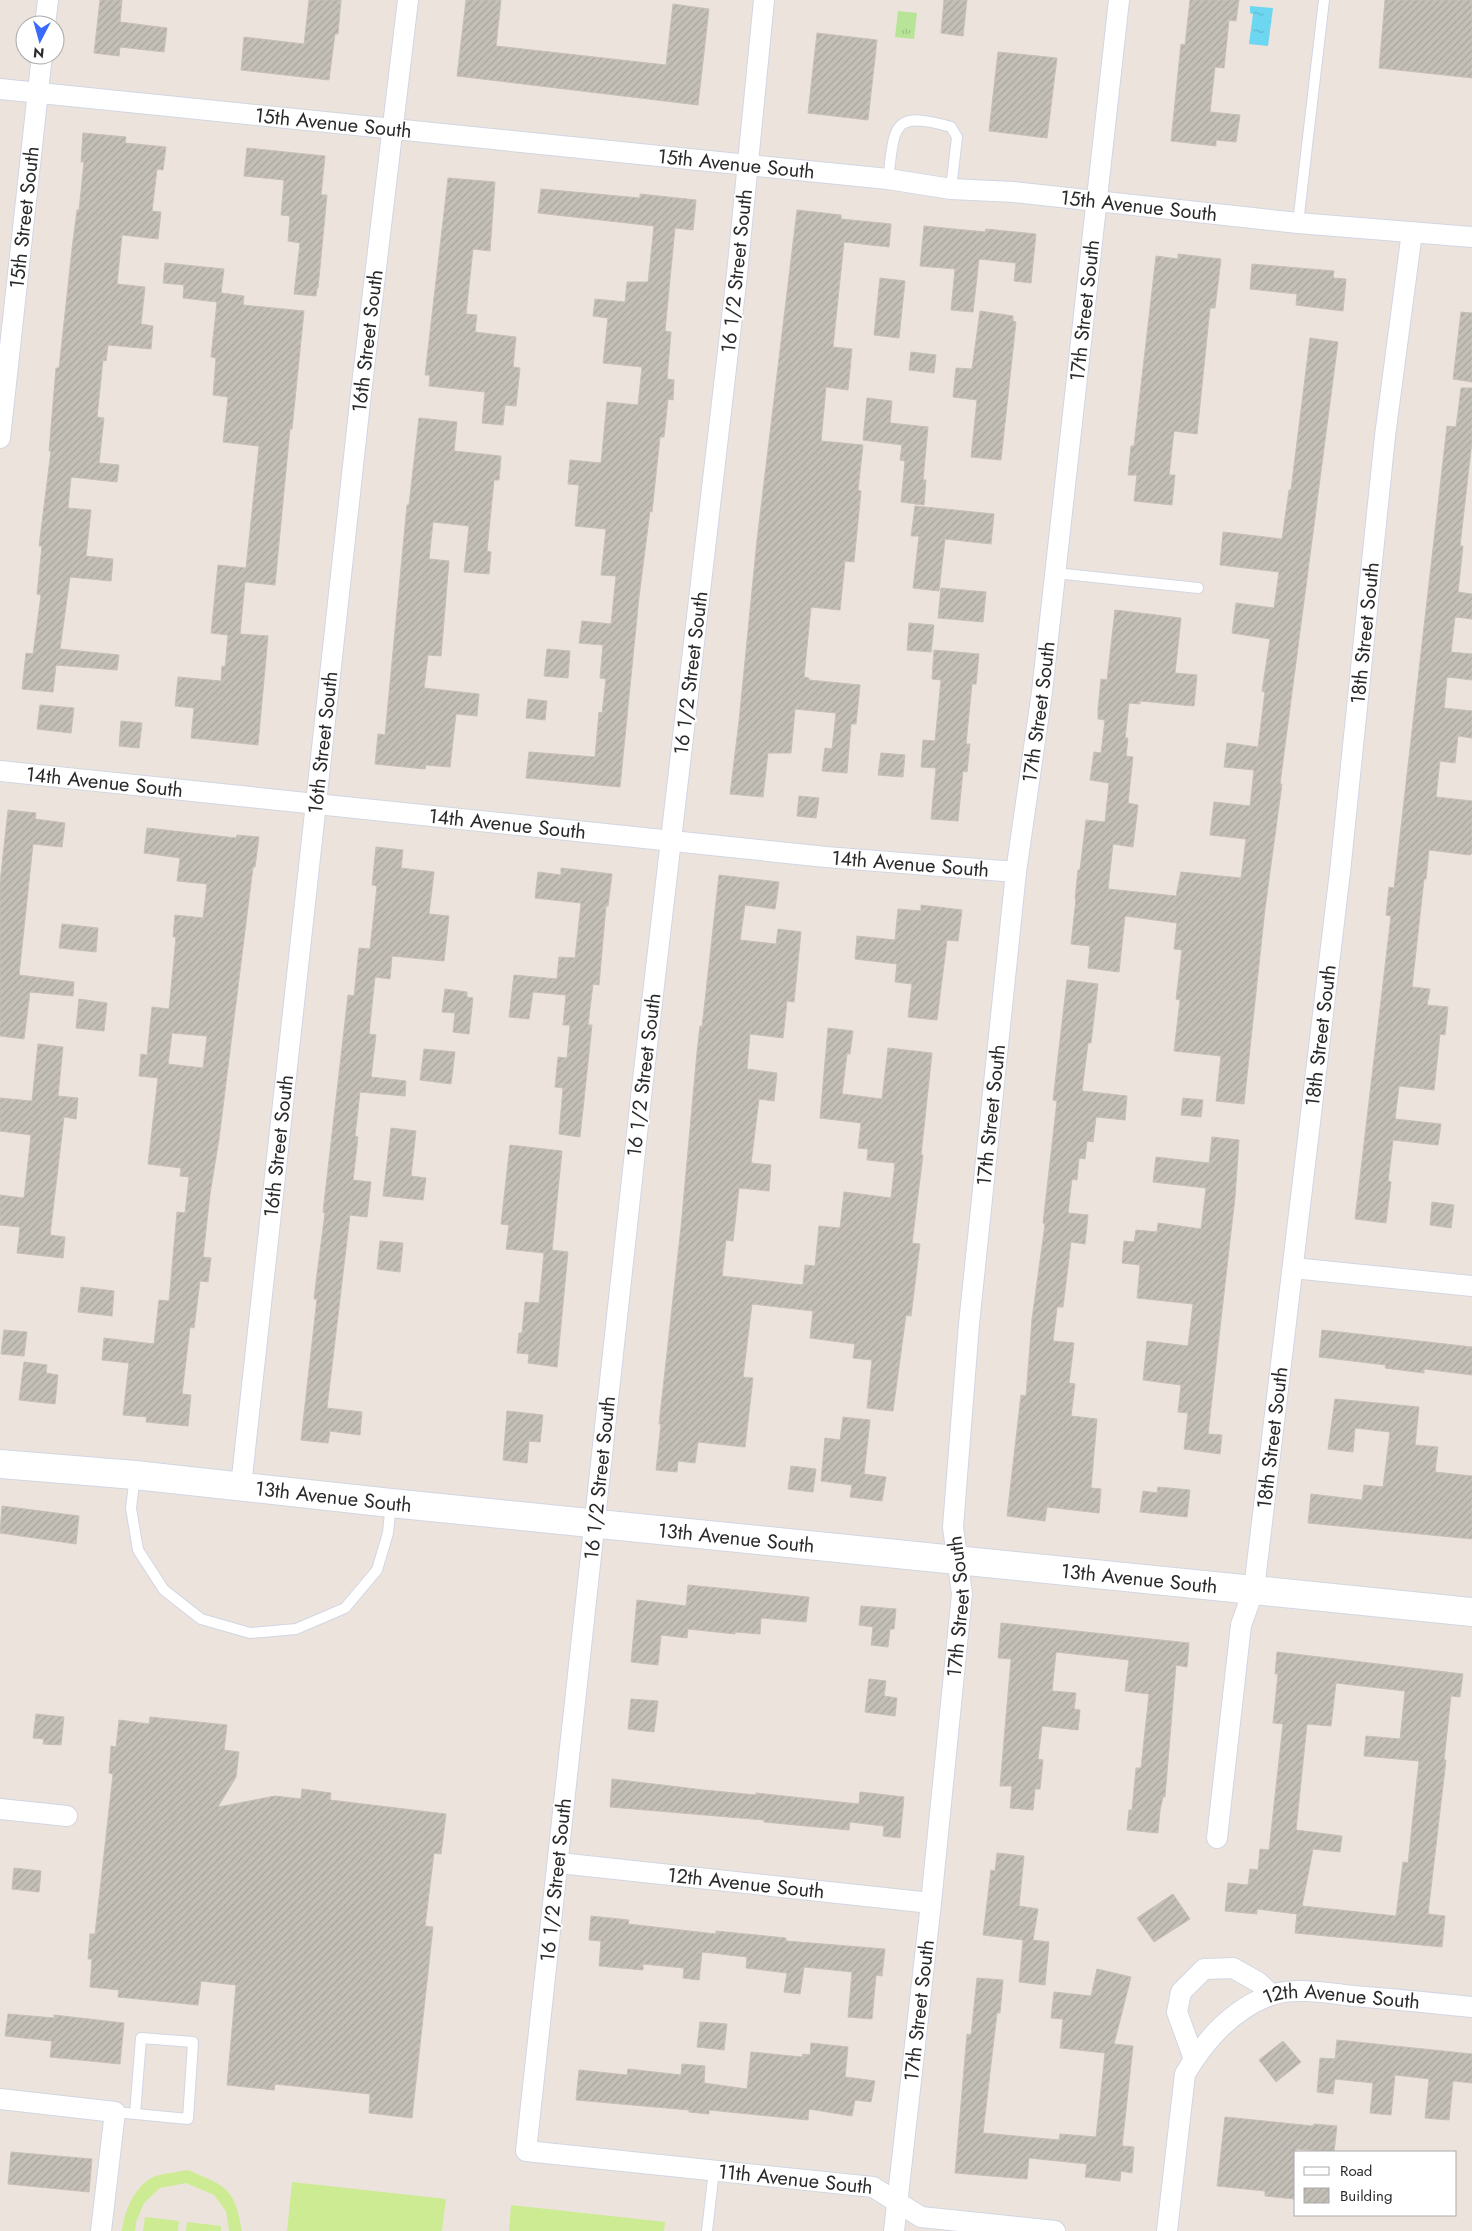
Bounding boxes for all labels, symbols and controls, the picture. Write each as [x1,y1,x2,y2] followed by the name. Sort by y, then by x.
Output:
[15,15,65,65] north arrow
[32,42,45,63] text: N
[253,100,413,145] street label: 15th Avenue South
[656,141,816,186] street label: 15th Avenue South
[2,145,46,290] street label: 15th Street South
[1059,183,1219,229] street label: 15th Avenue South
[714,188,760,354] street label: 16 1/2 Street South
[1062,238,1107,383] street label: 17th Street South
[344,268,390,414] street label: 16th Street South
[1343,561,1386,706] street label: 18th Street South
[667,590,715,756] street label: 16 1/2 Street South
[1015,640,1062,784] street label: 17th Street South
[300,670,345,815] street label: 16th Street South
[24,759,185,804] street label: 14th Avenue South
[427,801,587,846] street label: 14th Avenue South
[830,843,990,884] street label: 14th Avenue South
[1297,963,1343,1108] street label: 18th Street South
[620,992,668,1158] street label: 16 1/2 Street South
[969,1043,1013,1187] street label: 17th Street South
[256,1073,301,1219] street label: 16th Street South
[1249,1365,1295,1510] street label: 18th Street South
[577,1395,623,1561] street label: 16 1/2 Street South
[254,1474,413,1519] street label: 13th Avenue South
[657,1515,816,1560] street label: 13th Avenue South
[939,1534,976,1679] street label: 17th Street South
[1060,1556,1219,1601] street label: 13th Avenue South
[533,1797,579,1963] street label: 16 1/2 Street South
[666,1860,826,1906] street label: 12th Avenue South
[897,1938,941,2083] street label: 17th Street South
[1258,1976,1421,2016] street label: 12th Avenue South
[1294,2151,1457,2216] legend
[717,2157,874,2201] street label: 11th Avenue South
[1340,2160,1372,2182] text: Road
[1340,2185,1392,2207] text: Building

